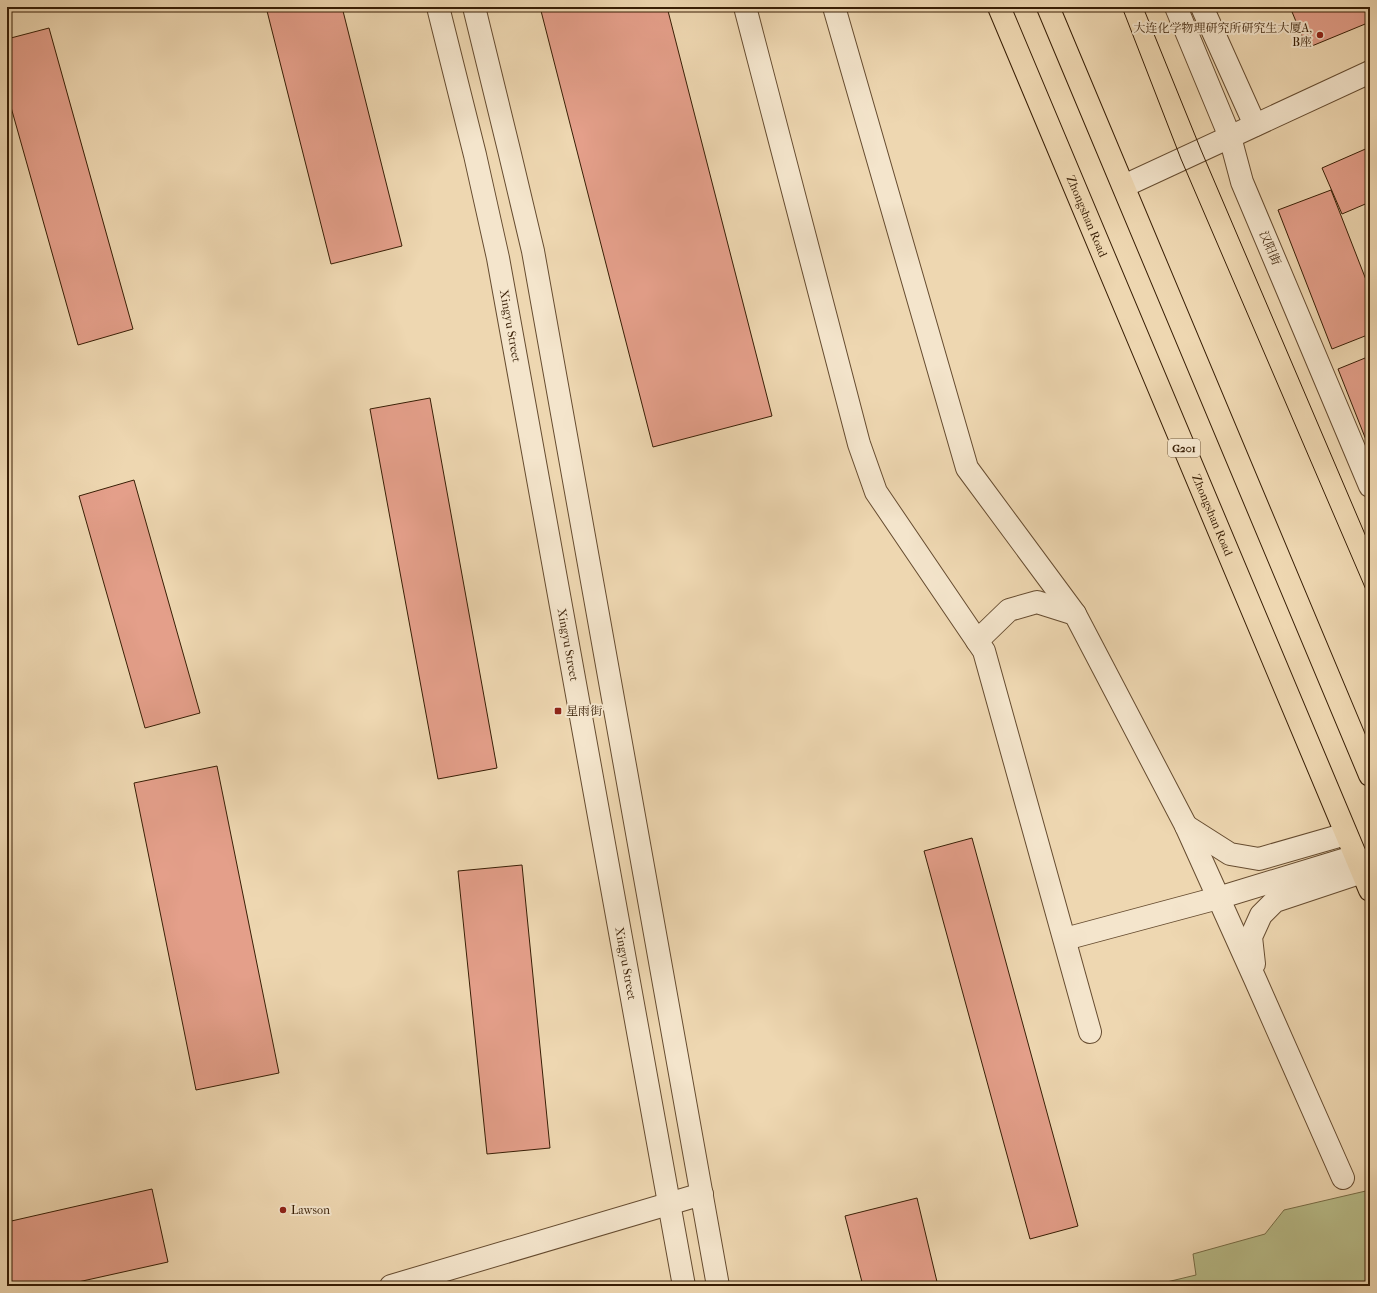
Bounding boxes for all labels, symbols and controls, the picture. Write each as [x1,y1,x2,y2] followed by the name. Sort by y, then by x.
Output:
[1134,21,1313,49] place label: 大连化学物理研究所研究生大厦A, B座
[1315,30,1325,40] marker: 大连化学物理研究所研究生大厦A, B座
[1064,173,1110,260] street label: Zhongshan Road
[1257,229,1284,268] street label: 汉阳街
[497,288,524,364] street label: Xingyu Street
[1168,439,1200,457] road number: G201
[1189,472,1236,558] street label: Zhongshan Road
[554,607,582,683] street label: Xingyu Street
[566,704,603,718] place label: 星雨街
[553,706,563,716] marker: 星雨街
[612,926,639,1002] street label: Xingyu Street
[291,1203,330,1217] place label: Lawson
[278,1205,288,1215] marker: Lawson

